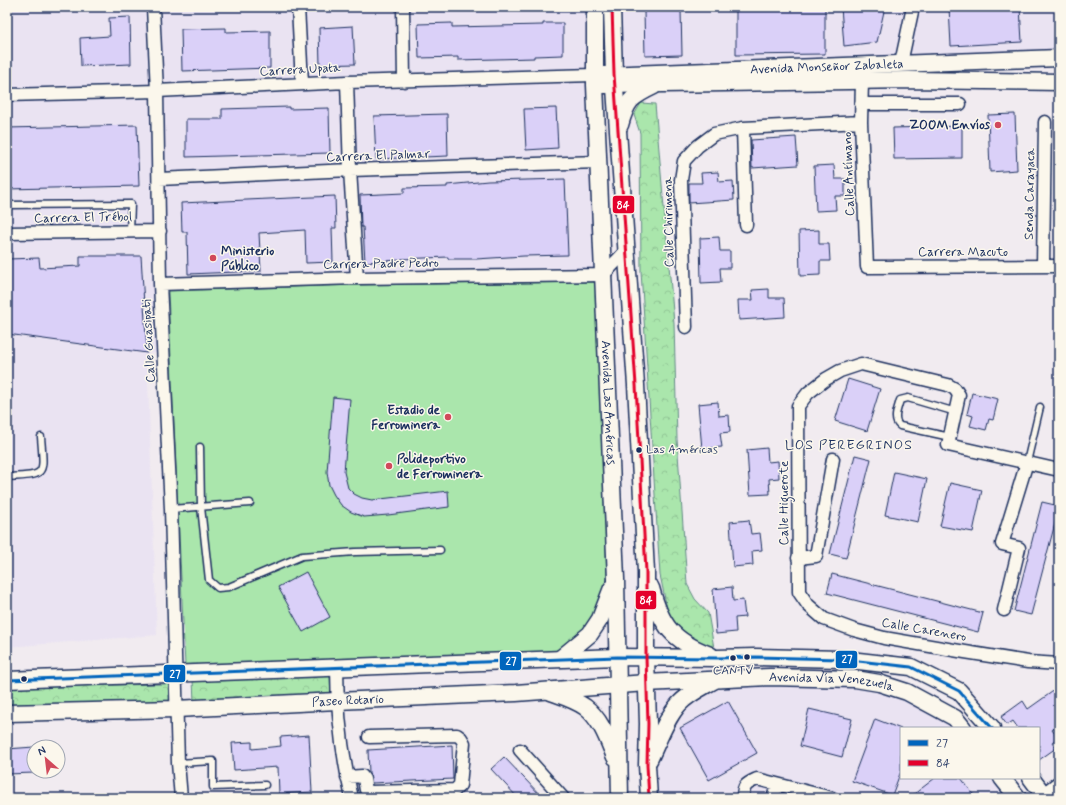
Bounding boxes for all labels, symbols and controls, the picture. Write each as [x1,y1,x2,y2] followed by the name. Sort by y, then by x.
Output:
[750,55,904,78] street label: Avenida Monseñor Zabaleta
[259,59,341,81] street label: Carrera Upata
[909,117,990,134] place label: ZOOM Envíos
[993,120,1003,130] marker: ZOOM Envíos
[839,132,859,216] street label: Calle Antímano
[326,146,431,166] street label: Carrera El Palmar
[1021,148,1039,240] street label: Senda Carayaca
[660,176,678,268] street label: Calle Chirimena
[612,195,635,214] line badge: 84
[617,199,630,213] text: 84
[34,209,132,227] street label: Carrera El Trébol
[221,243,274,275] place label: Ministerio Público
[918,244,1008,261] street label: Carrera Macuto
[208,253,218,263] marker: Ministerio Público
[323,254,439,274] street label: Carrera Padre Pedro
[138,299,160,383] street label: Calle Guasipati
[597,340,620,465] street label: Avenida Las Américas
[371,402,441,434] place label: Estadio de Ferrominera
[443,412,453,422] marker: Estadio de Ferrominera
[785,436,913,454] district label: LOS PEREGRINOS
[646,442,718,458] place label: Las Américas
[634,445,644,455] marker: Las Américas
[397,451,484,483] place label: Polideportivo de Ferrominera
[384,461,394,471] marker: Polideportivo de Ferrominera
[776,461,795,545] street label: Calle Higuerote
[635,590,657,610] line badge: 84
[640,594,653,608] text: 84
[880,614,968,646] street label: Calle Carenero
[835,650,858,669] line badge: 27
[499,651,522,671] line badge: 27
[742,652,752,662] unlabelled marker
[728,653,738,663] marker: CANTV
[842,653,853,667] text: 27
[506,655,517,669] text: 27
[713,663,753,679] place label: CANTV
[163,664,186,683] line badge: 27
[170,668,181,682] text: 27
[769,668,897,696] street label: Avenida Vía Venezuela
[19,674,29,684] unlabelled marker
[311,690,385,711] street label: Paseo Rotario
[900,727,1040,779] legend
[936,736,948,752] text: 27
[26,739,66,779] north arrow
[35,743,48,759] text: N
[936,756,950,772] text: 84

